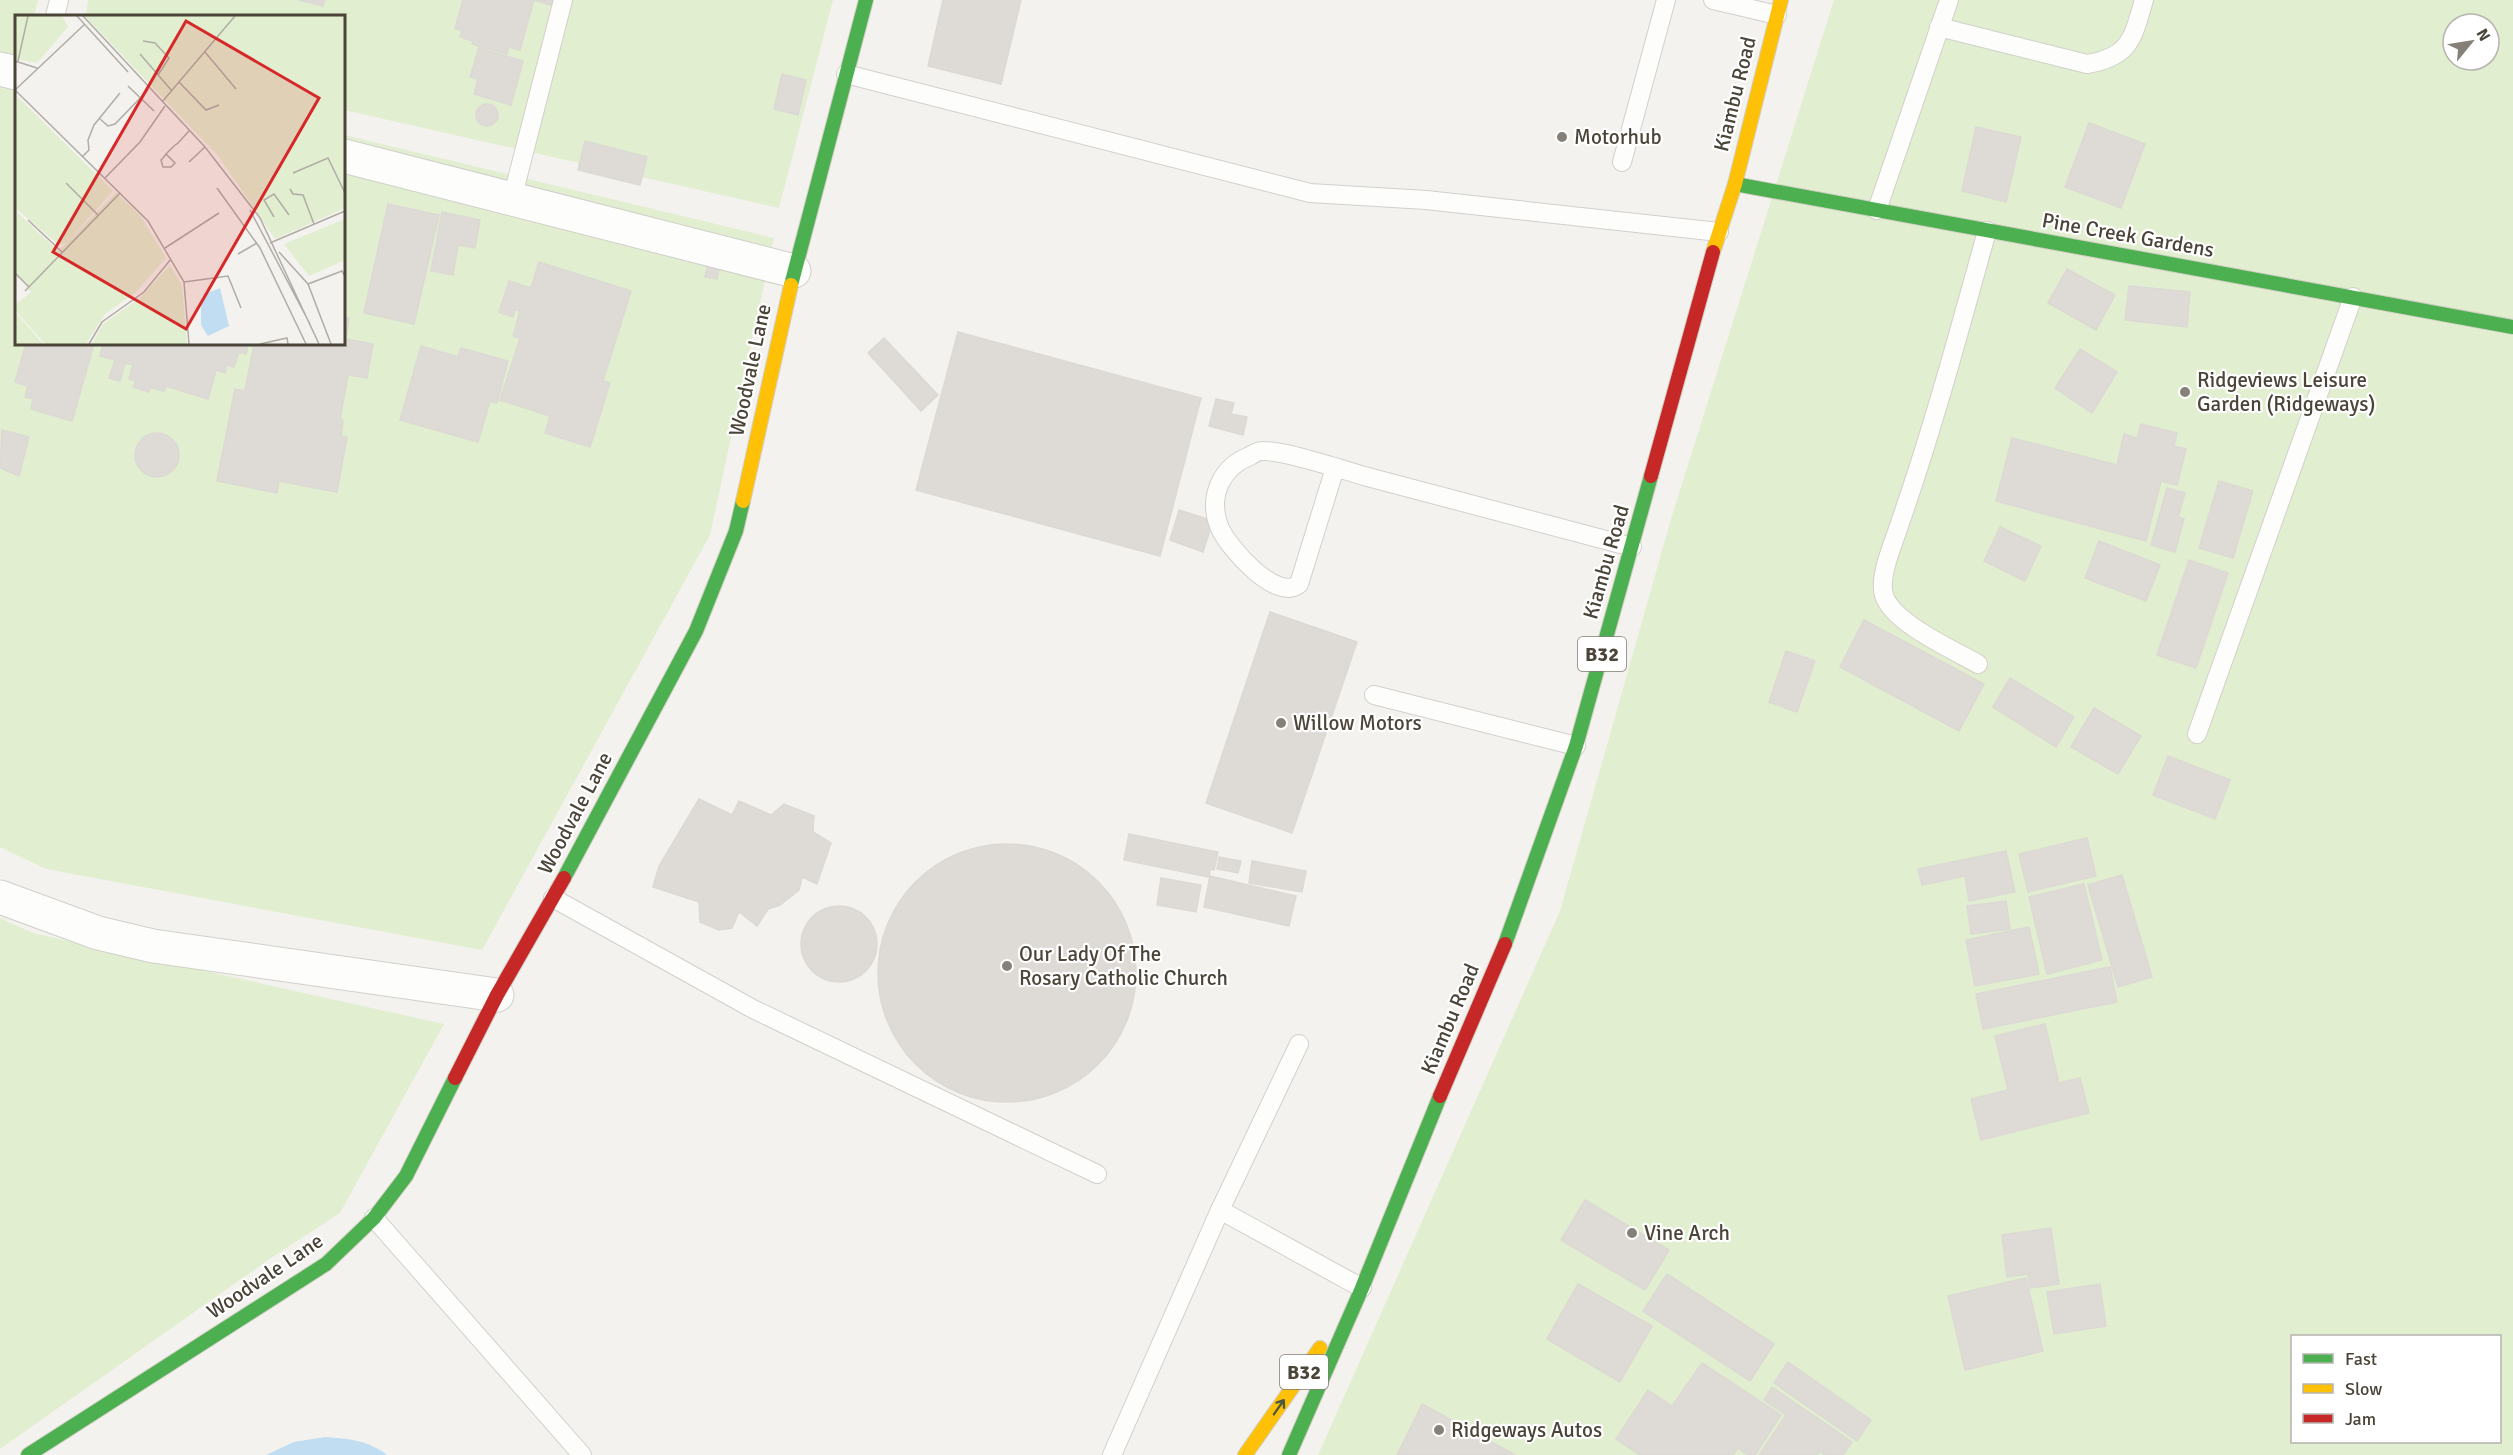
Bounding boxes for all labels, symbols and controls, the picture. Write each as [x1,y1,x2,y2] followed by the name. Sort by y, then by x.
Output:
[2441,12,2501,72] north arrow
[15,15,345,345] inset map
[2472,25,2495,45] text: N
[1708,34,1762,154] street label: Kiambu Road
[1574,124,1662,150] place label: Motorhub
[1555,130,1569,144] marker: Motorhub
[2040,207,2216,263] street label: Pine Creek Gardens
[723,301,777,439] street label: Woodvale Lane
[2197,367,2375,417] place label: Ridgeviews Leisure Garden (Ridgeways)
[2178,385,2192,399] marker: Ridgeviews Leisure Garden (Ridgeways)
[1577,502,1635,622] street label: Kiambu Road
[1578,637,1626,671] road number: B32
[1293,710,1422,736] place label: Willow Motors
[1274,716,1288,730] marker: Willow Motors
[532,747,618,879] street label: Woodvale Lane
[1019,941,1228,991] place label: Our Lady Of The Rosary Catholic Church
[1000,959,1014,973] marker: Our Lady Of The Rosary Catholic Church
[1415,960,1485,1078] street label: Kiambu Road
[1644,1220,1730,1246] place label: Vine Arch
[1625,1226,1639,1240] marker: Vine Arch
[202,1228,328,1324] street label: Woodvale Lane
[2291,1335,2501,1443] legend
[2345,1348,2377,1370] text: Fast
[1280,1355,1328,1389] road number: B32
[2345,1378,2382,1400] text: Slow
[1273,1399,1285,1416] one-way arrow
[2345,1408,2376,1430] text: Jam
[1451,1417,1602,1443] place label: Ridgeways Autos
[1432,1423,1446,1437] marker: Ridgeways Autos

